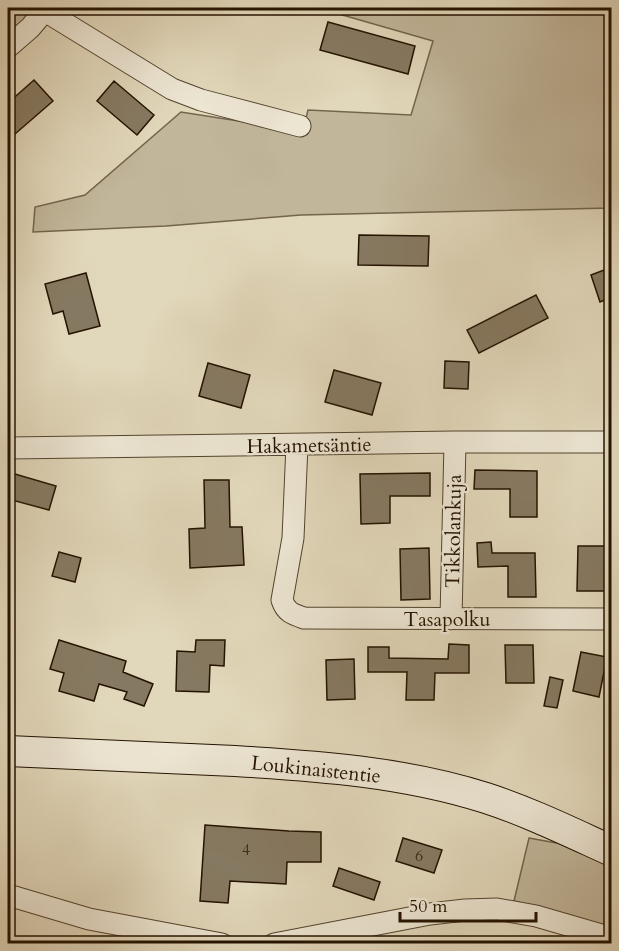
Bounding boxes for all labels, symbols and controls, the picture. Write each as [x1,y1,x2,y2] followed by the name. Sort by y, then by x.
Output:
[246,431,372,460] street label: Hakametsäntie
[439,474,468,588] street label: Tikkolankuja
[404,606,490,633] street label: Tasapolku
[250,749,382,790] street label: Loukinaistentie
[242,839,250,861] house number: 4
[415,845,423,867] house number: 6
[400,885,536,923] scale bar
[409,894,448,919] text: 50 m

